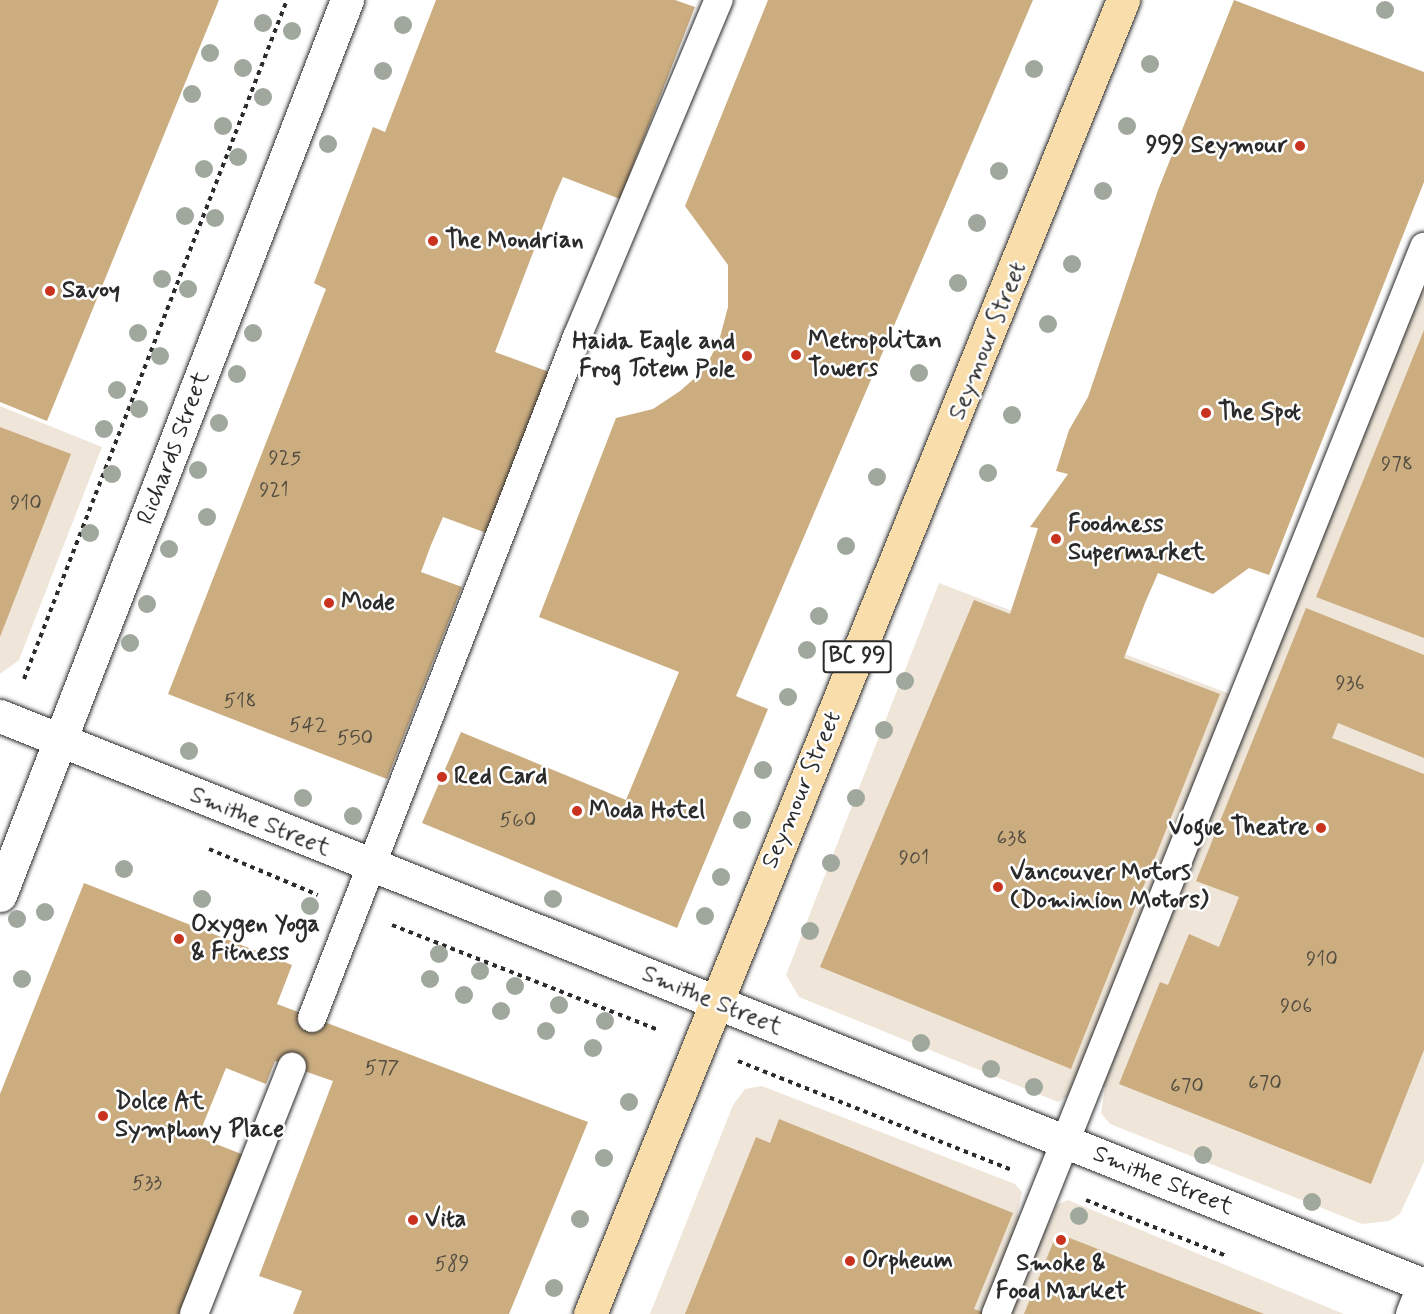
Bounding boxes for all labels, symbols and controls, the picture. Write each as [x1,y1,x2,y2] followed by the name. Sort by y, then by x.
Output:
[1146,132,1288,160] place label: 999 Seymour
[1293,139,1307,153] marker: 999 Seymour
[445,227,588,255] place label: The Mondrian
[426,234,440,248] marker: The Mondrian
[942,256,1034,426] street label: Seymour Street
[62,277,120,305] place label: Savoy
[43,284,57,298] marker: Savoy
[808,327,942,383] place label: Metropolitan Towers
[572,328,735,384] place label: Haida Eagle and Frog Totem Pole
[789,348,803,362] marker: Metropolitan Towers
[740,349,754,363] marker: Haida Eagle and Frog Totem Pole
[132,367,216,529] street label: Richards Street
[1218,399,1305,427] place label: The Spot
[1199,406,1213,420] marker: The Spot
[268,445,302,471] house number: 925
[1381,451,1413,477] house number: 978
[259,477,289,503] house number: 921
[10,490,42,516] house number: 910
[1068,511,1205,567] place label: Foodness Supermarket
[1049,532,1063,546] marker: Foodness Supermarket
[341,589,395,617] place label: Mode
[322,596,336,610] marker: Mode
[822,638,892,676] road number: BC 99
[1335,670,1365,696] house number: 936
[224,688,256,714] house number: 518
[755,705,849,875] street label: Seymour Street
[289,712,327,738] house number: 542
[337,725,373,751] house number: 550
[454,763,550,791] place label: Red Card
[435,770,449,784] marker: Red Card
[186,781,334,863] street label: Smithe Street
[589,797,699,825] place label: Moda Hotel
[570,804,584,818] marker: Moda Hotel
[500,807,536,833] house number: 560
[1168,814,1309,842] place label: Vogue Theatre
[1314,821,1328,835] marker: Vogue Theatre
[997,825,1027,851] house number: 638
[899,845,929,871] house number: 901
[1010,859,1206,915] place label: Vancouver Motors (Dominion Motors)
[991,880,1005,894] marker: Vancouver Motors (Dominion Motors)
[191,911,322,967] place label: Oxygen Yoga & Fitness
[172,932,186,946] marker: Oxygen Yoga & Fitness
[1306,946,1338,972] house number: 910
[638,960,786,1042] street label: Smithe Street
[1280,993,1312,1019] house number: 906
[365,1055,399,1081] house number: 577
[1248,1070,1282,1096] house number: 670
[1170,1073,1204,1099] house number: 670
[115,1088,281,1144] place label: Dolce At Symphony Place
[96,1109,110,1123] marker: Dolce At Symphony Place
[1089,1140,1237,1222] street label: Smithe Street
[132,1170,162,1196] house number: 533
[425,1206,466,1234] place label: Vita
[406,1213,420,1227] marker: Vita
[1054,1233,1068,1247] marker: Smoke & Food Market
[862,1247,953,1275] place label: Orpheum
[996,1250,1126,1306] place label: Smoke & Food Market
[434,1251,470,1277] house number: 589
[843,1254,857,1268] marker: Orpheum

